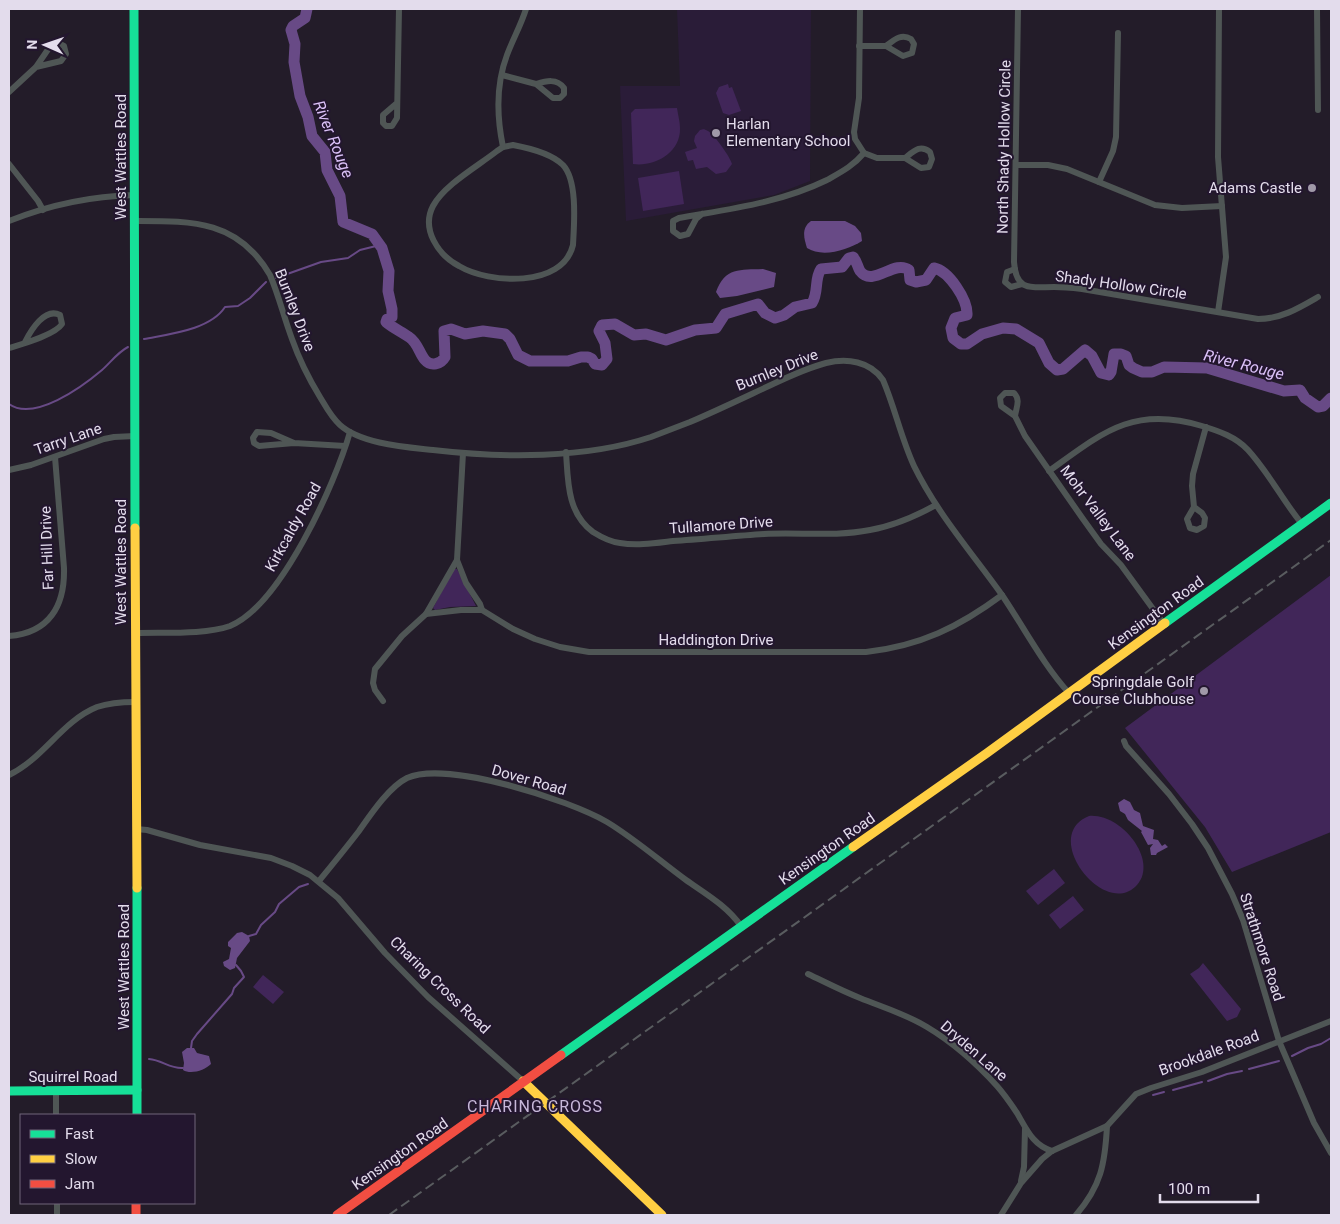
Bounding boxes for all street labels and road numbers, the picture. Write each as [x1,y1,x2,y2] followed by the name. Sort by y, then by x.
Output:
[993,60,1015,234] street label: North Shady Hollow Circle
[112,94,130,220] street label: West Wattles Road
[271,266,319,354] street label: Burnley Drive
[1054,267,1188,303] street label: Shady Hollow Circle
[733,345,821,395] street label: Burnley Drive
[32,419,104,459] street label: Tarry Lane
[1056,462,1140,564] street label: Mohr Valley Lane
[261,479,325,575] street label: Kirkcaldy Road
[112,499,130,625] street label: West Wattles Road
[37,506,57,590] street label: Far Hill Drive
[668,512,774,538] street label: Tullamore Drive
[1105,572,1207,654] street label: Kensington Road
[658,631,774,649] street label: Haddington Drive
[490,761,568,799] street label: Dover Road
[775,809,879,889] street label: Kensington Road
[1236,891,1288,1003] street label: Strathmore Road
[115,904,133,1030] street label: West Wattles Road
[386,933,494,1037] street label: Charing Cross Road
[937,1017,1011,1085] street label: Dryden Lane
[1156,1027,1262,1079] street label: Brookdale Road
[28,1068,118,1086] street label: Squirrel Road
[348,1114,452,1194] street label: Kensington Road

